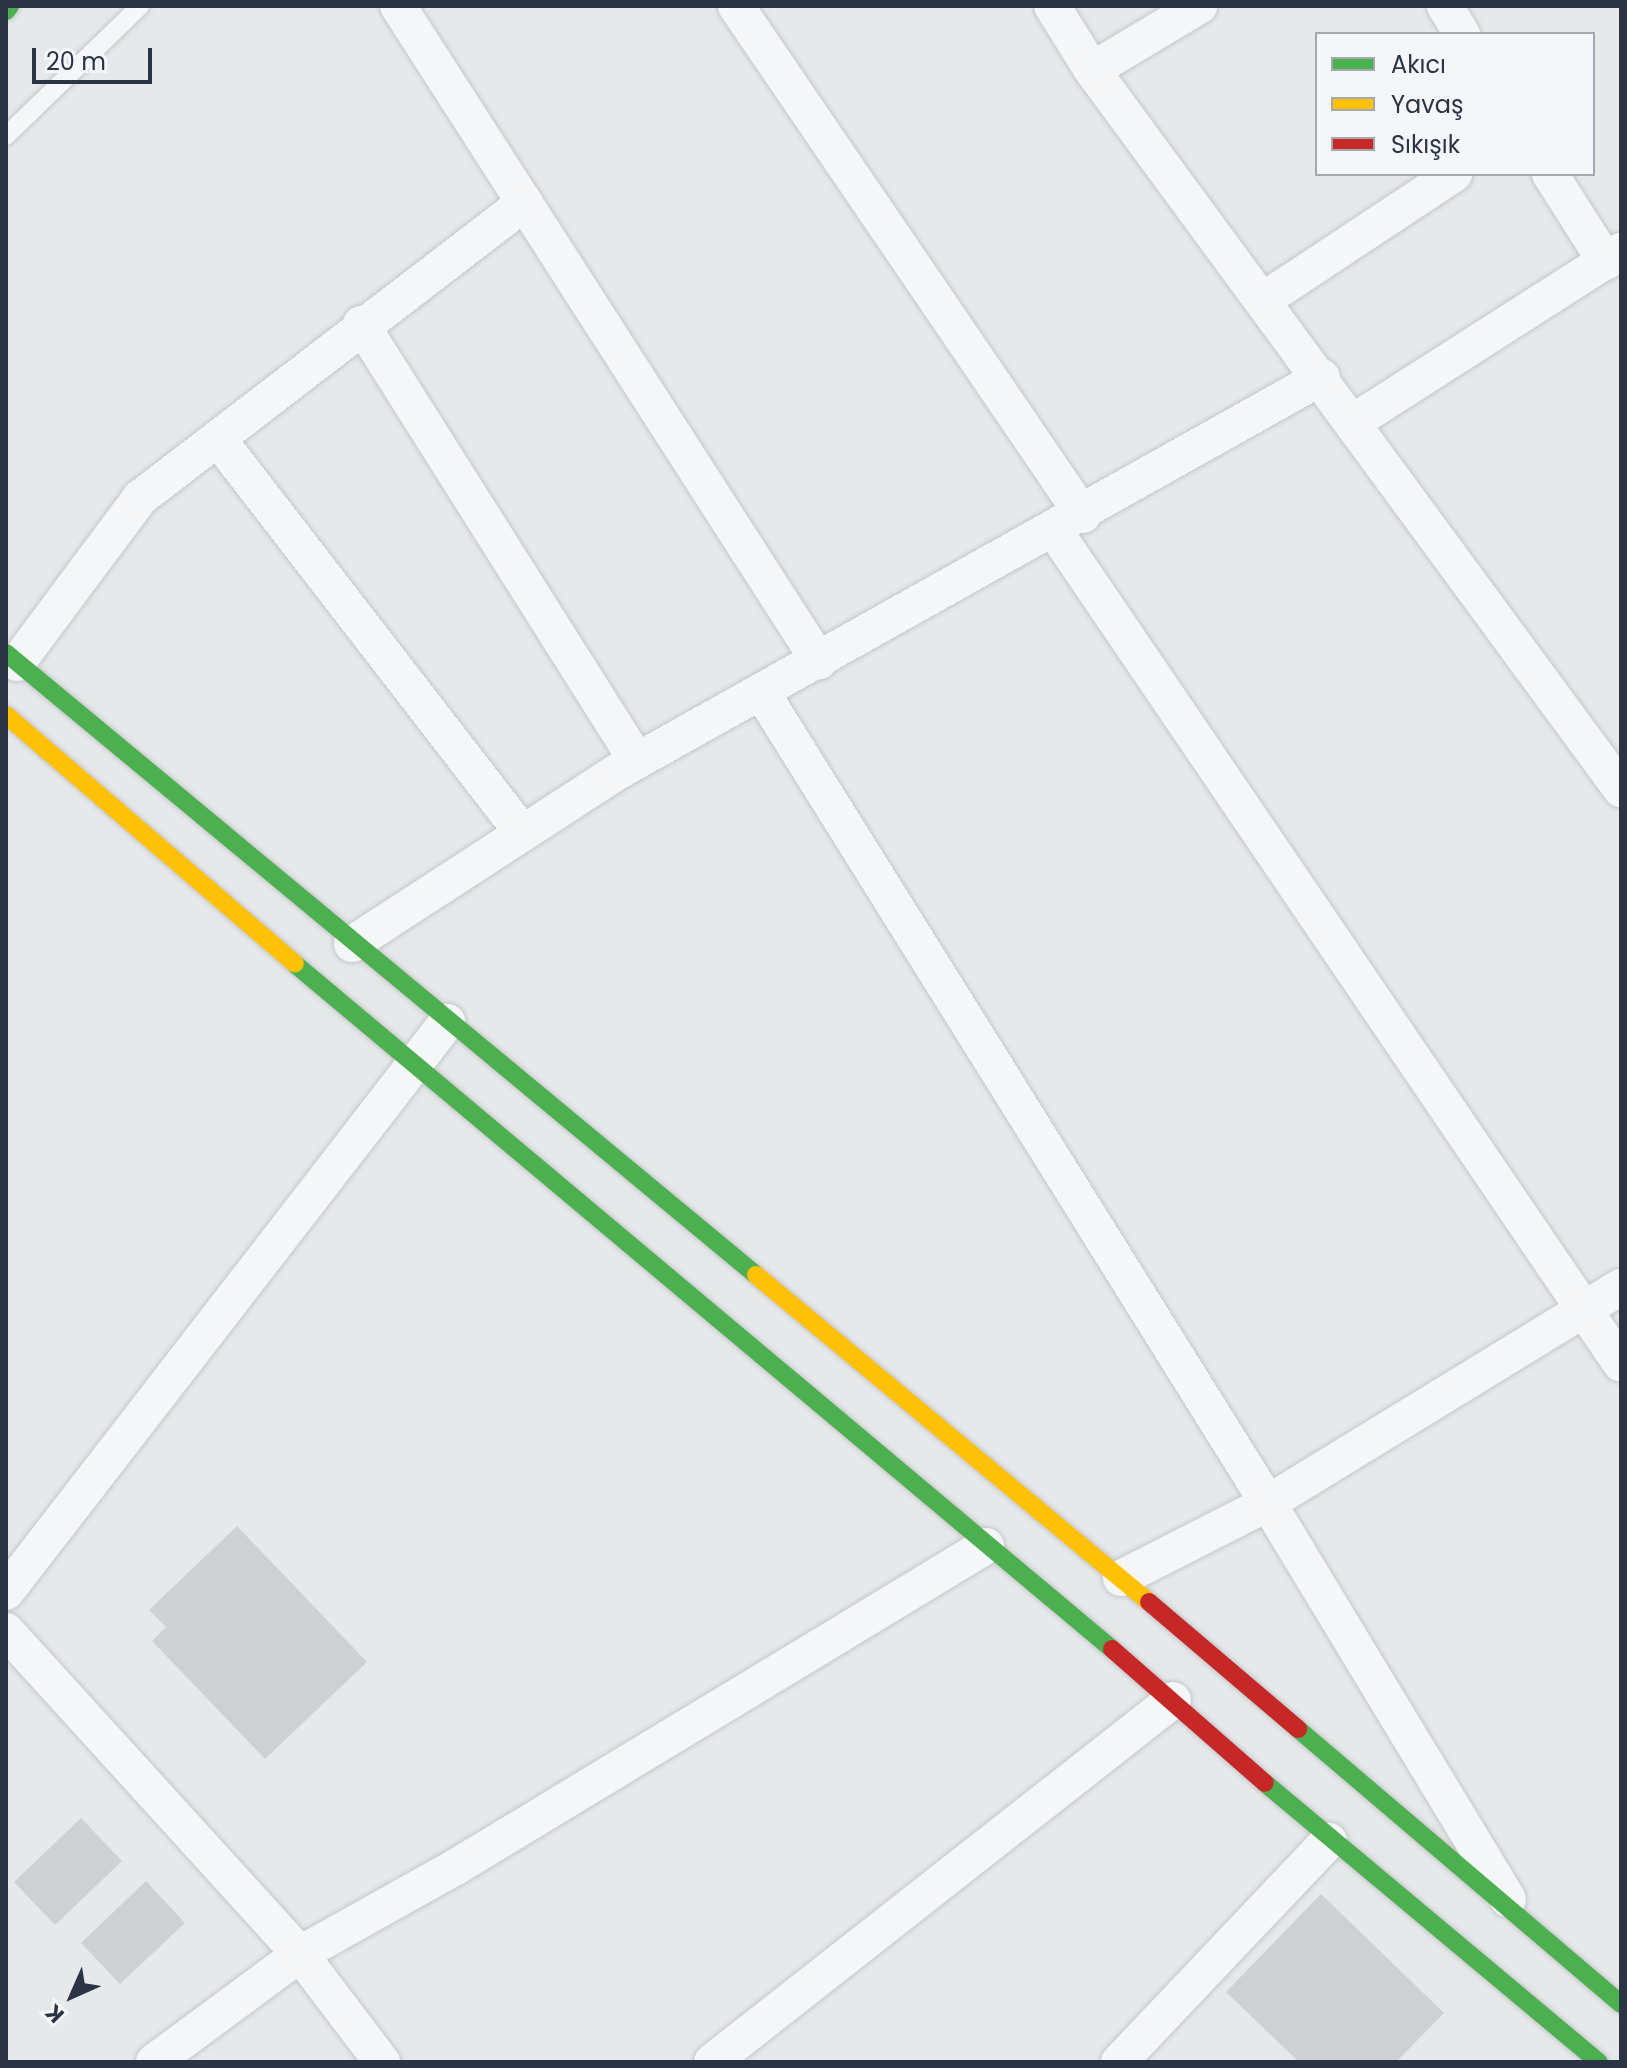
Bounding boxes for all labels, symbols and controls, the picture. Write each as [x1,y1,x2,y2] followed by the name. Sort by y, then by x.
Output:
[36,32,156,82] scale bar
[1315,32,1595,176] legend
[46,45,106,78] text: 20 m
[1391,48,1446,81] text: Akıcı
[1391,88,1463,121] text: Yavaş
[1391,128,1460,161] text: Sıkışık
[32,1956,112,2036] north arrow
[38,1997,71,2030] text: K

